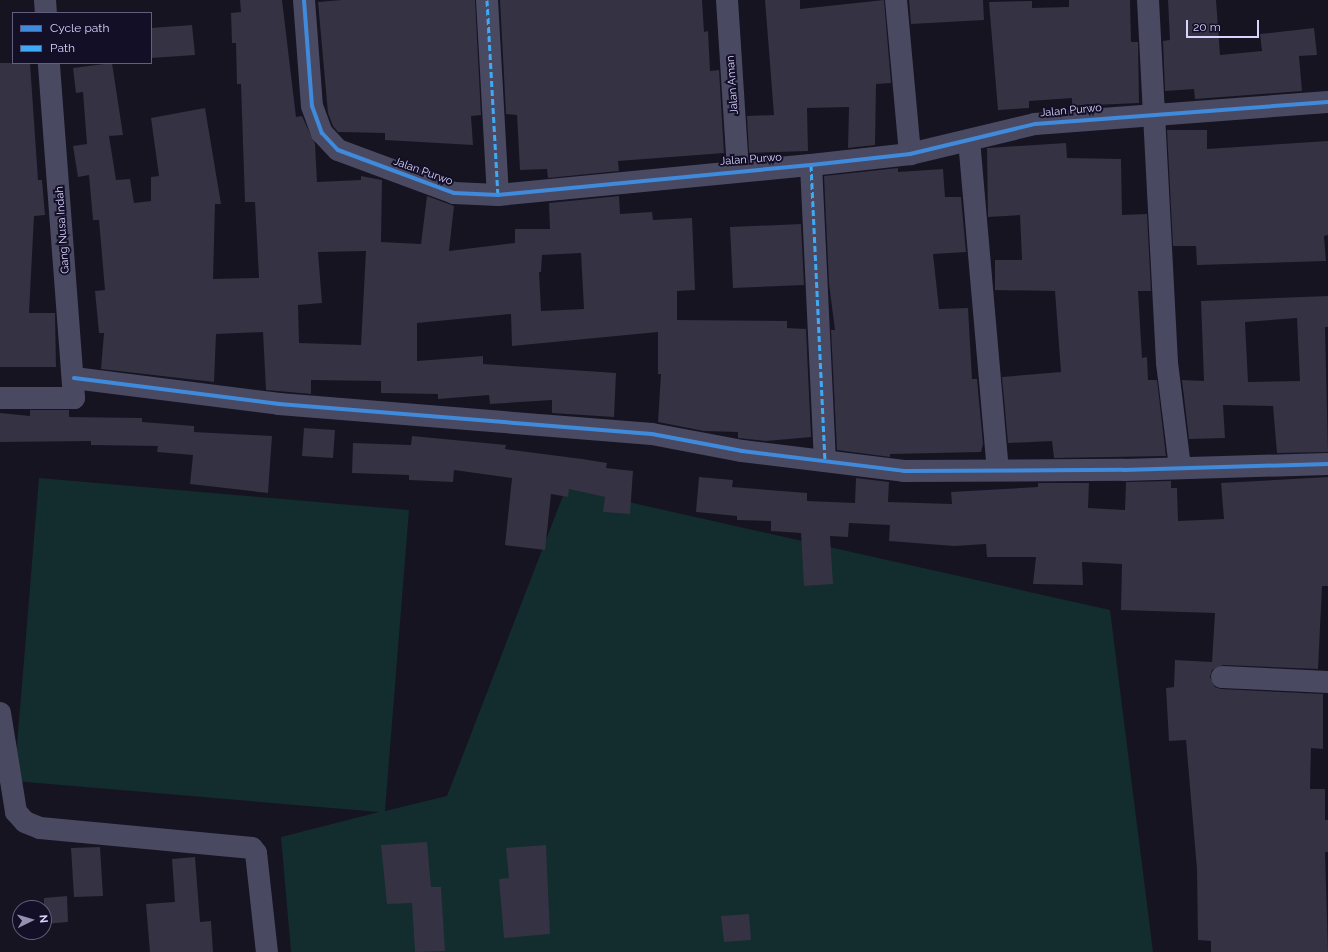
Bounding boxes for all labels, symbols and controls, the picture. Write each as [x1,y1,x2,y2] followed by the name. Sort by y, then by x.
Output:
[12,12,152,64] legend
[1188,12,1261,38] scale bar
[1193,20,1221,34] text: 20 m
[50,21,109,35] text: Cycle path
[50,41,75,55] text: Path
[724,55,742,115] street label: Jalan Aman
[1040,102,1102,120] street label: Jalan Purwo
[720,151,782,169] street label: Jalan Purwo
[392,155,454,189] street label: Jalan Purwo
[53,186,73,274] street label: Gang Nusa Indah
[12,900,52,940] north arrow
[37,914,50,924] text: N

